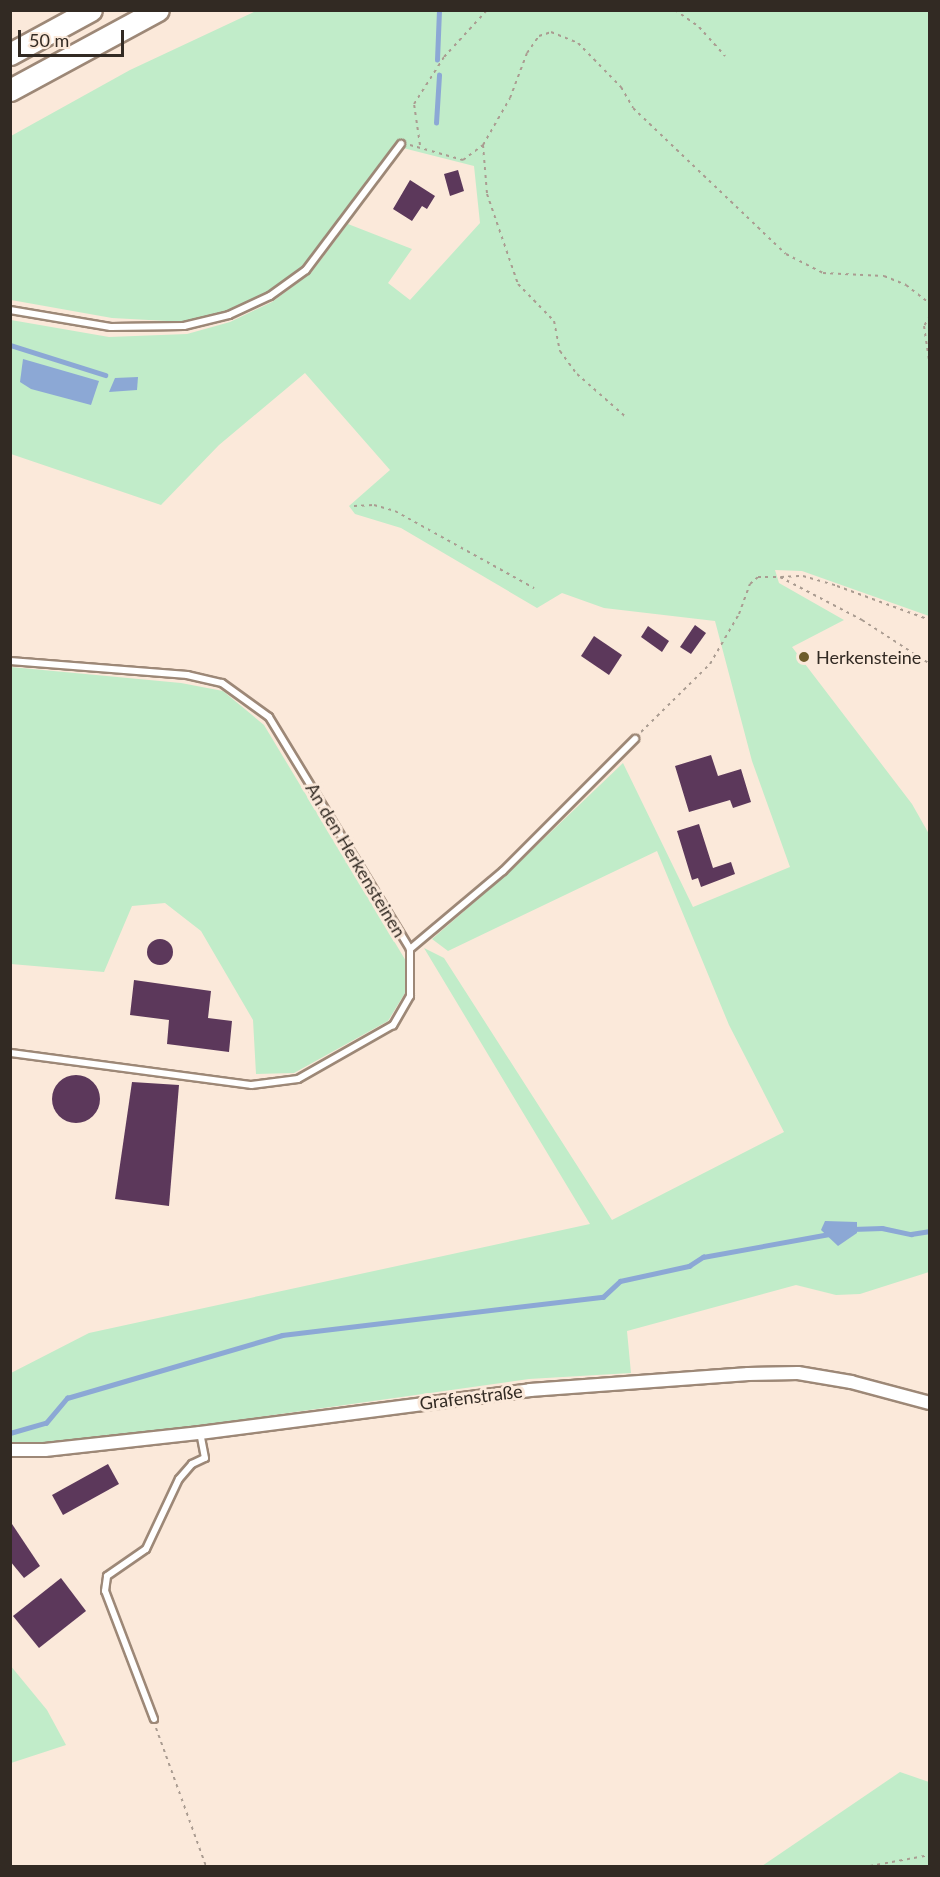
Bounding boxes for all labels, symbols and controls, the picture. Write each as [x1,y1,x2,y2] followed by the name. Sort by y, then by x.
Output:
[21,18,128,56] scale bar
[29,29,69,51] text: 50 m
[816,646,921,668] place label: Herkensteine
[797,650,811,664] marker: Herkensteine
[301,779,411,941] street label: An den Herkensteinen
[418,1380,524,1414] street label: Grafenstraße

